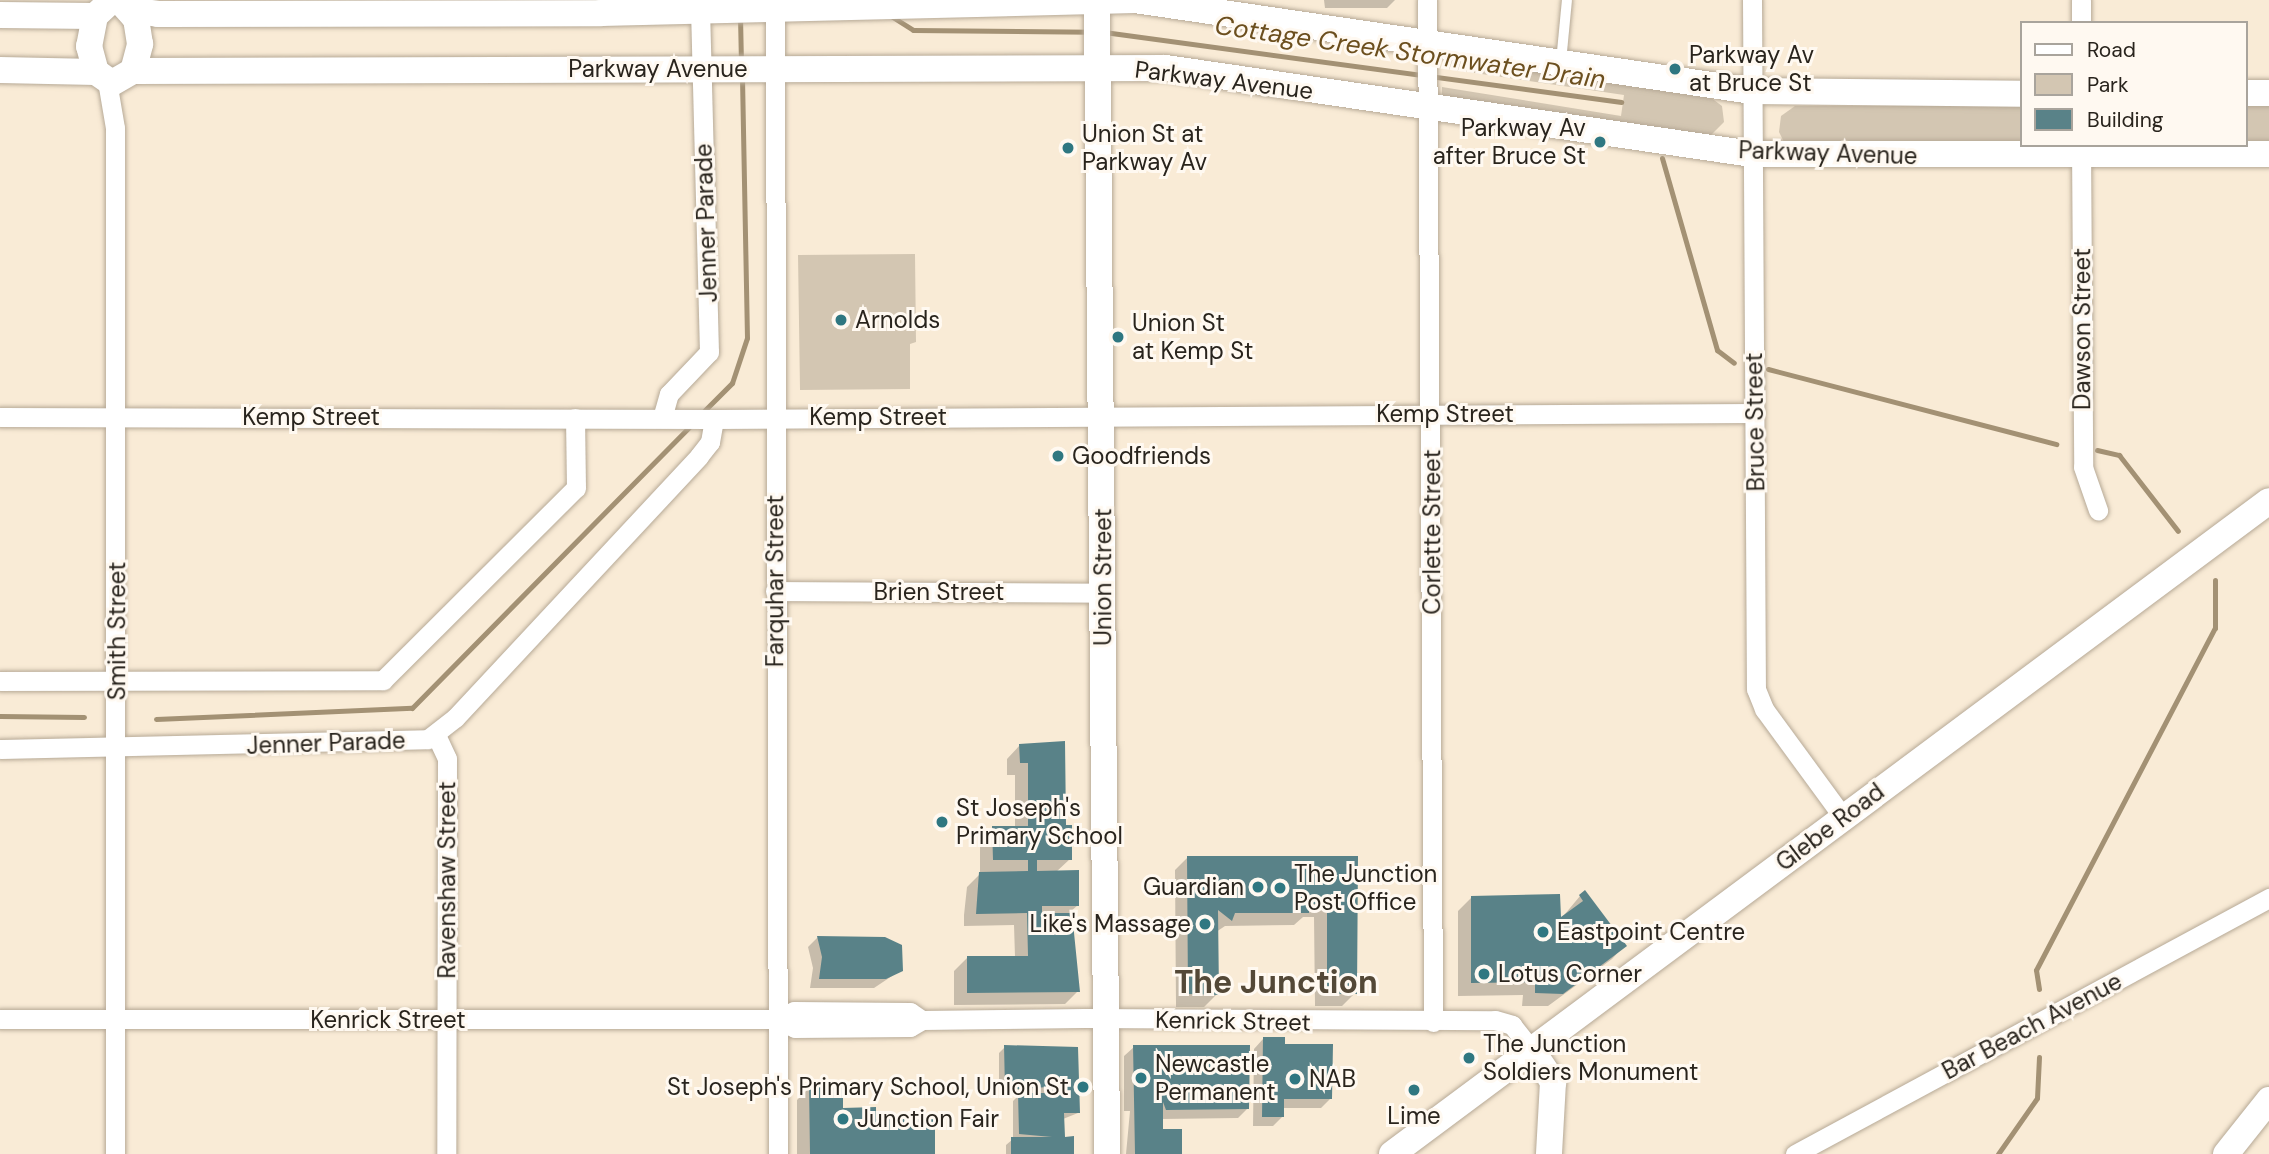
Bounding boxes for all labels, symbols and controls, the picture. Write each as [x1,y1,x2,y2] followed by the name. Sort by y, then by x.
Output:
[1213,10,1607,96] water label: Cottage Creek Stormwater Drain
[2021,21,2248,147] legend
[2087,36,2136,64] text: Road
[1689,41,1814,97] place label: Parkway Av at Bruce St
[568,55,748,83] street label: Parkway Avenue
[1133,55,1315,105] street label: Parkway Avenue
[1667,61,1683,77] marker: Parkway Av at Bruce St
[2087,71,2128,99] text: Park
[2087,106,2163,134] text: Building
[1433,114,1586,170] place label: Parkway Av after Bruce St
[1082,120,1207,176] place label: Union St at Parkway Av
[1592,134,1608,150] marker: Parkway Av after Bruce St
[1738,135,1918,171] street label: Parkway Avenue
[1060,140,1076,156] marker: Union St at Parkway Av
[689,143,723,303] street label: Jenner Parade
[2068,248,2096,410] street label: Dawson Street
[855,306,940,334] place label: Arnolds
[1132,309,1253,365] place label: Union St at Kemp St
[833,312,849,328] marker: Arnolds
[1110,329,1126,345] marker: Union St at Kemp St
[1739,352,1771,492] street label: Bruce Street
[1376,400,1514,428] street label: Kemp Street
[242,403,380,431] street label: Kemp Street
[809,403,947,431] street label: Kemp Street
[1072,442,1211,470] place label: Goodfriends
[1050,448,1066,464] marker: Goodfriends
[1418,449,1446,615] street label: Corlette Street
[761,495,789,667] street label: Farquhar Street
[1089,508,1117,646] street label: Union Street
[103,562,131,700] street label: Smith Street
[874,578,1004,606] street label: Brien Street
[246,726,406,760] street label: Jenner Parade
[1770,777,1890,877] street label: Glebe Road
[433,781,461,979] street label: Ravenshaw Street
[956,794,1123,850] place label: St Joseph's Primary School
[934,814,950,830] marker: St Joseph's Primary School
[1294,860,1437,916] place label: The Junction Post Office
[1143,873,1244,901] place label: Guardian
[1250,879,1266,895] marker: Guardian
[1272,880,1288,896] marker: The Junction Post Office
[1030,910,1191,938] place label: Like's Massage
[1197,916,1213,932] marker: Like's Massage
[1557,918,1745,946] place label: Eastpoint Centre
[1535,924,1551,940] marker: Eastpoint Centre
[1498,960,1642,988] place label: Lotus Corner
[1174,963,1378,1001] district label: The Junction
[1476,966,1492,982] marker: Lotus Corner
[1937,966,2127,1086] street label: Bar Beach Avenue
[1155,1005,1311,1037] street label: Kenrick Street
[310,1006,466,1034] street label: Kenrick Street
[1483,1030,1698,1086] place label: The Junction Soldiers Monument
[1155,1050,1276,1106] place label: Newcastle Permanent
[1461,1050,1477,1066] marker: The Junction Soldiers Monument
[1309,1065,1356,1093] place label: NAB
[1133,1070,1149,1086] marker: Newcastle Permanent
[1287,1071,1303,1087] marker: NAB
[667,1073,1069,1101] place label: St Joseph's Primary School, Union St
[1075,1079,1091,1095] marker: St Joseph's Primary School, Union St
[1406,1082,1422,1098] marker: Lime
[1387,1102,1441,1130] place label: Lime
[857,1105,999,1133] place label: Junction Fair
[835,1111,851,1127] marker: Junction Fair

